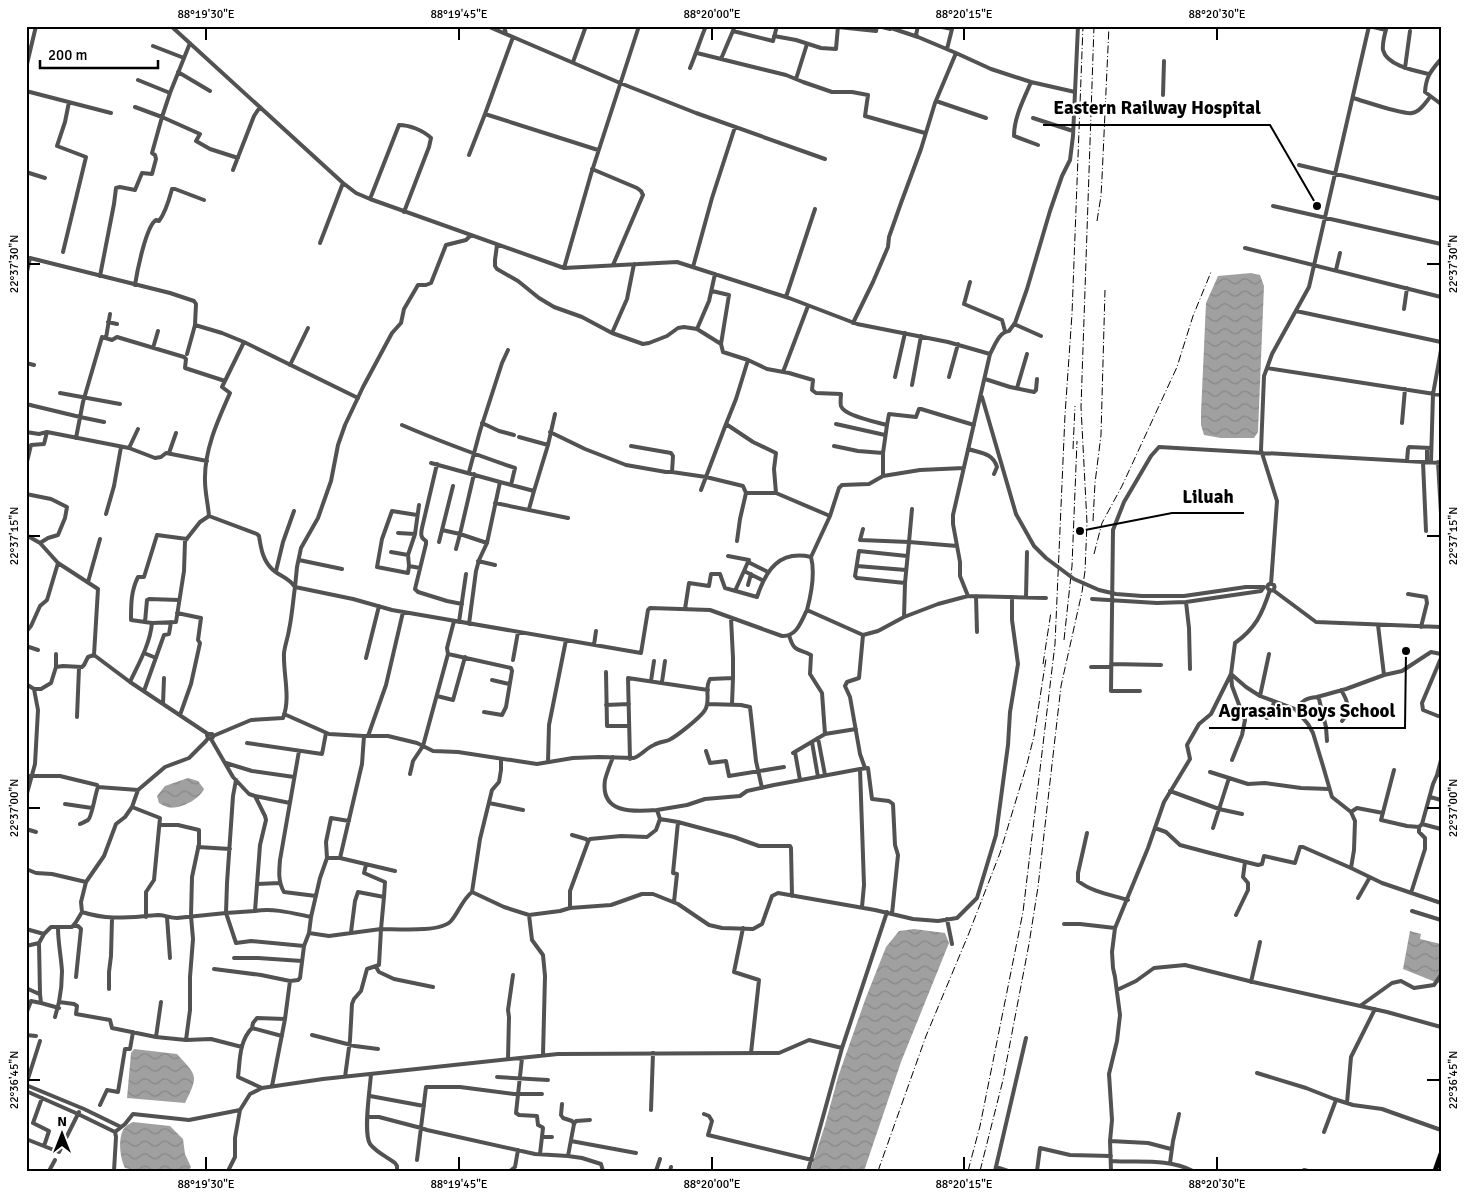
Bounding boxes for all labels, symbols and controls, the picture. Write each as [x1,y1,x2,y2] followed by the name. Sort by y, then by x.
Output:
[177,7,235,22] text: 88°19'30"E
[430,7,488,22] text: 88°19'45"E
[683,7,741,22] text: 88°20'00"E
[935,7,993,22] text: 88°20'15"E
[1188,7,1246,22] text: 88°20'30"E
[40,38,158,70] scale bar
[48,46,88,64] text: 200 m
[1043,91,1270,125] callout: Eastern Railway Hospital
[1053,96,1261,120] text: Eastern Railway Hospital
[7,235,22,293] text: 22°37'30"N
[1446,235,1461,293] text: 22°37'30"N
[1172,479,1244,513] callout: Liluah
[1182,485,1234,509] text: Liluah
[7,507,22,565] text: 22°37'15"N
[1446,507,1461,565] text: 22°37'15"N
[1209,694,1405,728] callout: Agrasain Boys School
[1219,699,1395,723] text: Agrasain Boys School
[7,779,22,837] text: 22°37'00"N
[1446,779,1461,837] text: 22°37'00"N
[7,1051,22,1109] text: 22°36'45"N
[1446,1051,1461,1109] text: 22°36'45"N
[38,1110,88,1160] north arrow
[57,1113,67,1130] text: N
[177,1177,235,1192] text: 88°19'30"E
[430,1177,488,1192] text: 88°19'45"E
[683,1177,741,1192] text: 88°20'00"E
[935,1177,993,1192] text: 88°20'15"E
[1188,1177,1246,1192] text: 88°20'30"E

